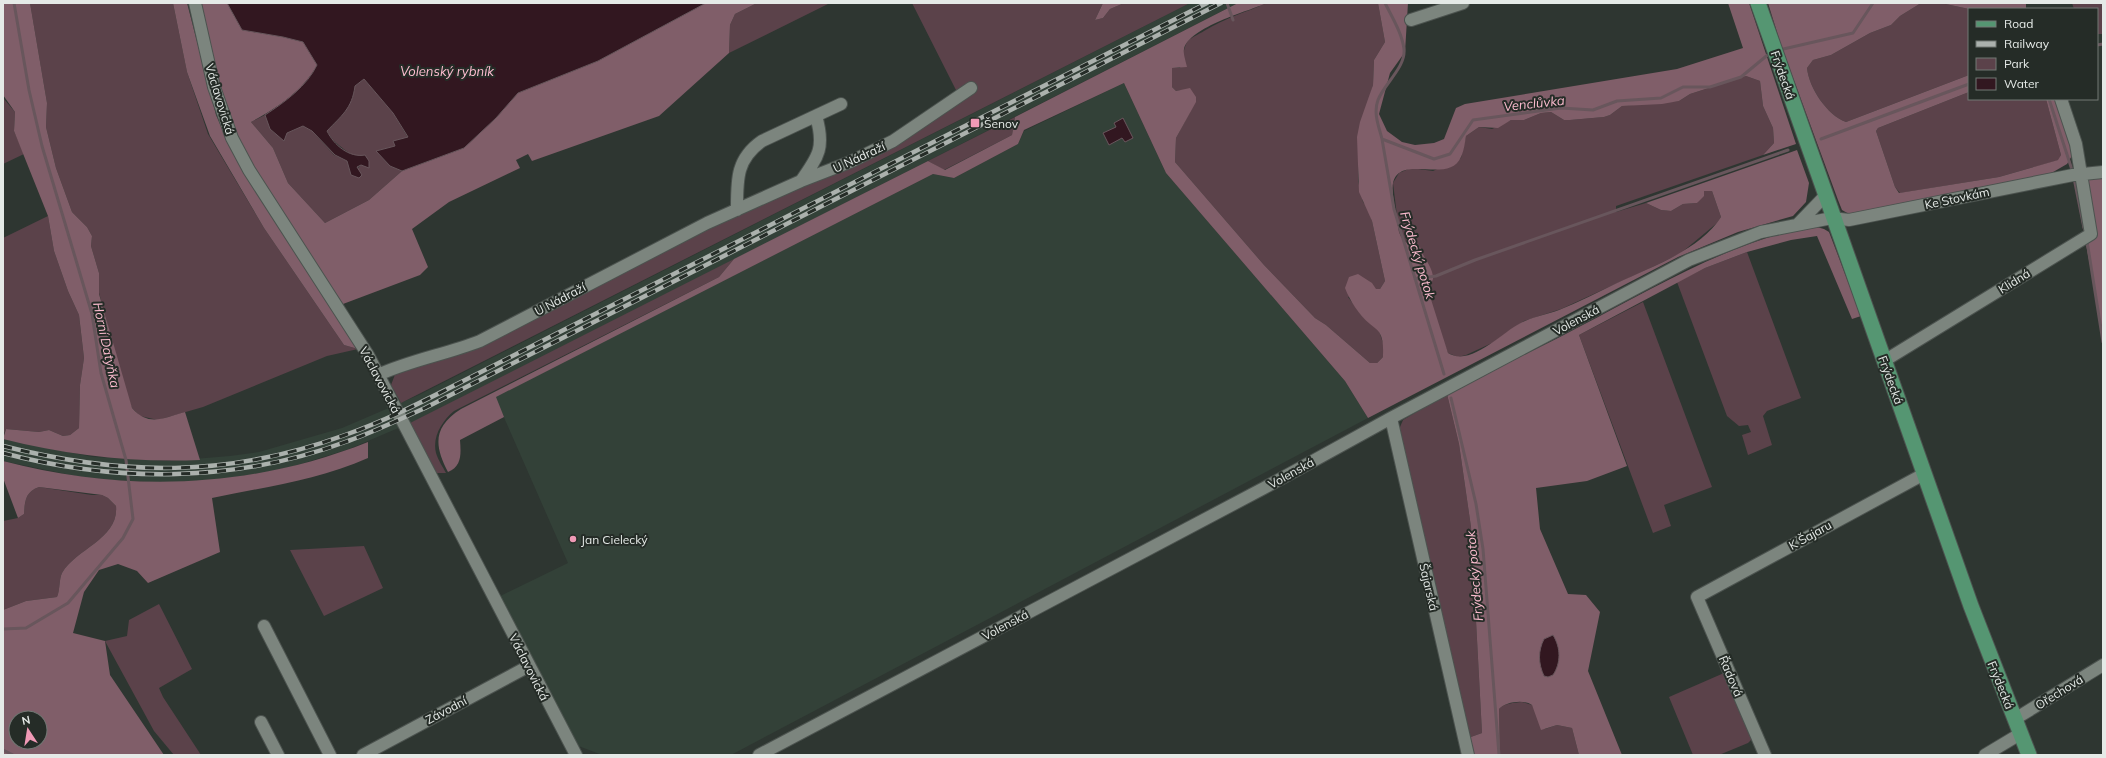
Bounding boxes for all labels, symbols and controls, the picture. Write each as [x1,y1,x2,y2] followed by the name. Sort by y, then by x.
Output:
[1968,8,2098,100] legend
[2004,16,2033,31] text: Road
[2004,36,2050,51] text: Railway
[1768,49,1798,101] street label: Frýdecká
[2004,56,2030,71] text: Park
[202,62,238,136] street label: Václavovická
[400,63,494,79] water label: Volenský rybník
[2004,76,2040,91] text: Water
[1503,92,1566,114] water label: Venclůvka
[984,116,1019,131] place label: Šenov
[969,117,981,129] marker: Šenov
[831,138,889,176] street label: U Nádraží
[1923,184,1991,212] street label: Ke Stovkám
[1397,209,1439,301] water label: Frýdecký potok
[1995,265,2033,297] street label: Klidná
[532,279,589,319] street label: U Nádraží
[90,301,124,390] water label: Horní Datyňka
[1550,302,1602,338] street label: Volenská
[356,344,404,416] street label: Václavovická
[1875,354,1907,406] street label: Frýdecká
[1265,454,1317,492] street label: Volenská
[1786,517,1834,553] street label: K Šajaru
[1462,530,1486,622] water label: Frýdecký potok
[581,532,648,547] place label: Jan Cielecký
[568,534,578,544] marker: Jan Cielecký
[1416,562,1442,612] street label: Šajarská
[979,607,1031,643] street label: Volenská
[506,631,552,703] street label: Václavovická
[1716,653,1746,699] street label: Řadová
[1985,659,2017,711] street label: Frýdecká
[2032,671,2086,713] street label: Ořechová
[423,692,470,727] street label: Závodní
[8,710,48,750] north arrow
[20,713,31,728] text: N

